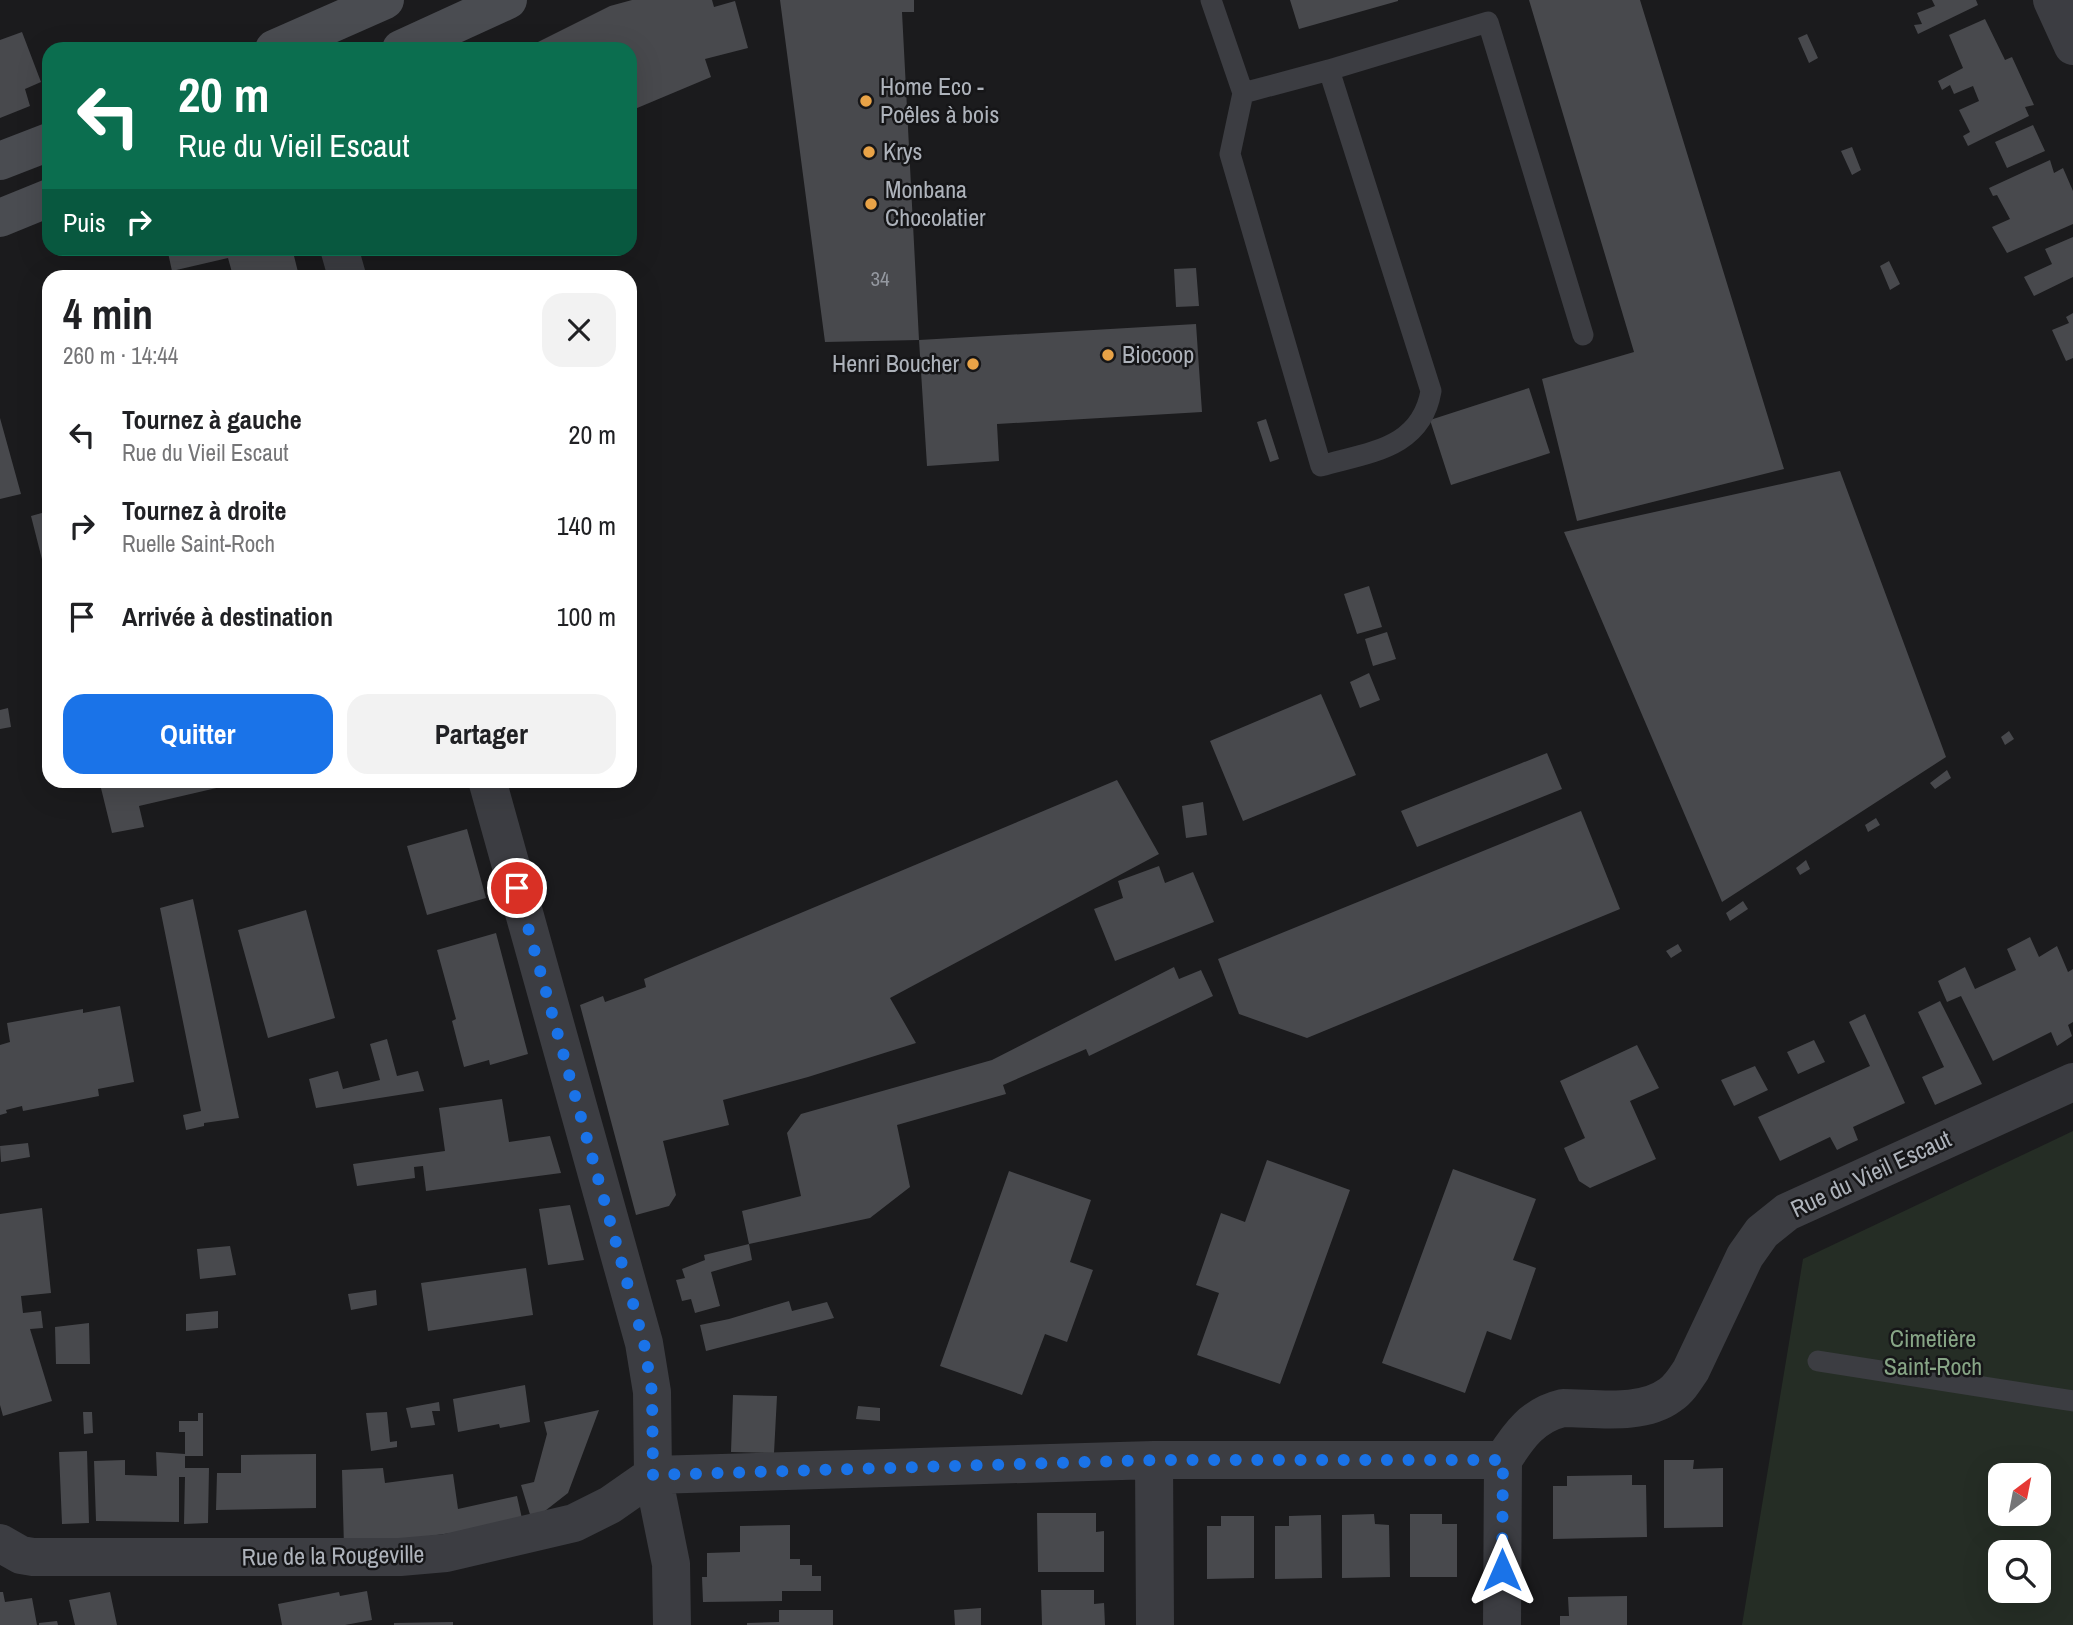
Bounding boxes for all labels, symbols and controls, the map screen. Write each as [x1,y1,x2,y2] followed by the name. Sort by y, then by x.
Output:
[178,61,270,127] text: 20 m
[63,70,154,161] icon: left
[880,70,999,130] place label: Home Eco - Poêles à bois
[858,93,874,109] marker: Home Eco - Poêles à bois
[178,124,410,167] text: Rue du Vieil Escaut
[883,135,922,167] place label: Krys
[861,144,877,160] marker: Krys
[885,173,986,233] place label: Monbana Chocolatier
[863,196,879,212] marker: Monbana Chocolatier
[120,203,158,241] icon: right
[63,205,106,240] text: Puis
[870,264,890,293] house number: 34
[63,286,153,342] text: 4 min
[542,293,616,367] button: close
[1122,338,1194,370] place label: Biocoop
[63,340,178,371] text: 260 m · 14:44
[832,347,959,379] place label: Henri Boucher
[1100,347,1116,363] marker: Biocoop
[965,356,981,372] marker: Henri Boucher
[122,402,302,437] text: Tournez à gauche
[63,416,101,454] icon: left
[569,417,616,452] text: 20 m
[122,437,288,468] text: Rue du Vieil Escaut
[122,493,286,528] text: Tournez à droite
[63,507,101,545] icon: right
[557,508,616,543] text: 140 m
[122,528,275,559] text: Ruelle Saint-Roch
[63,598,101,636] icon: arrive
[122,599,333,634] text: Arrivée à destination
[557,599,616,634] text: 100 m
[63,694,333,774] button: Quitter
[347,694,616,774] button: Partager
[487,858,547,918] pin
[498,869,536,907] icon: arrive
[1785,1122,1956,1224] street label: Rue du Vieil Escaut
[1884,1322,1982,1382] park label: Cimetière Saint-Roch
[1988,1463,2051,1526] north arrow
[1988,1463,2051,1603] map controls
[1465,1533,1539,1607] position arrow
[241,1537,425,1573] street label: Rue de la Rougeville
[1988,1540,2051,1603] button: search

